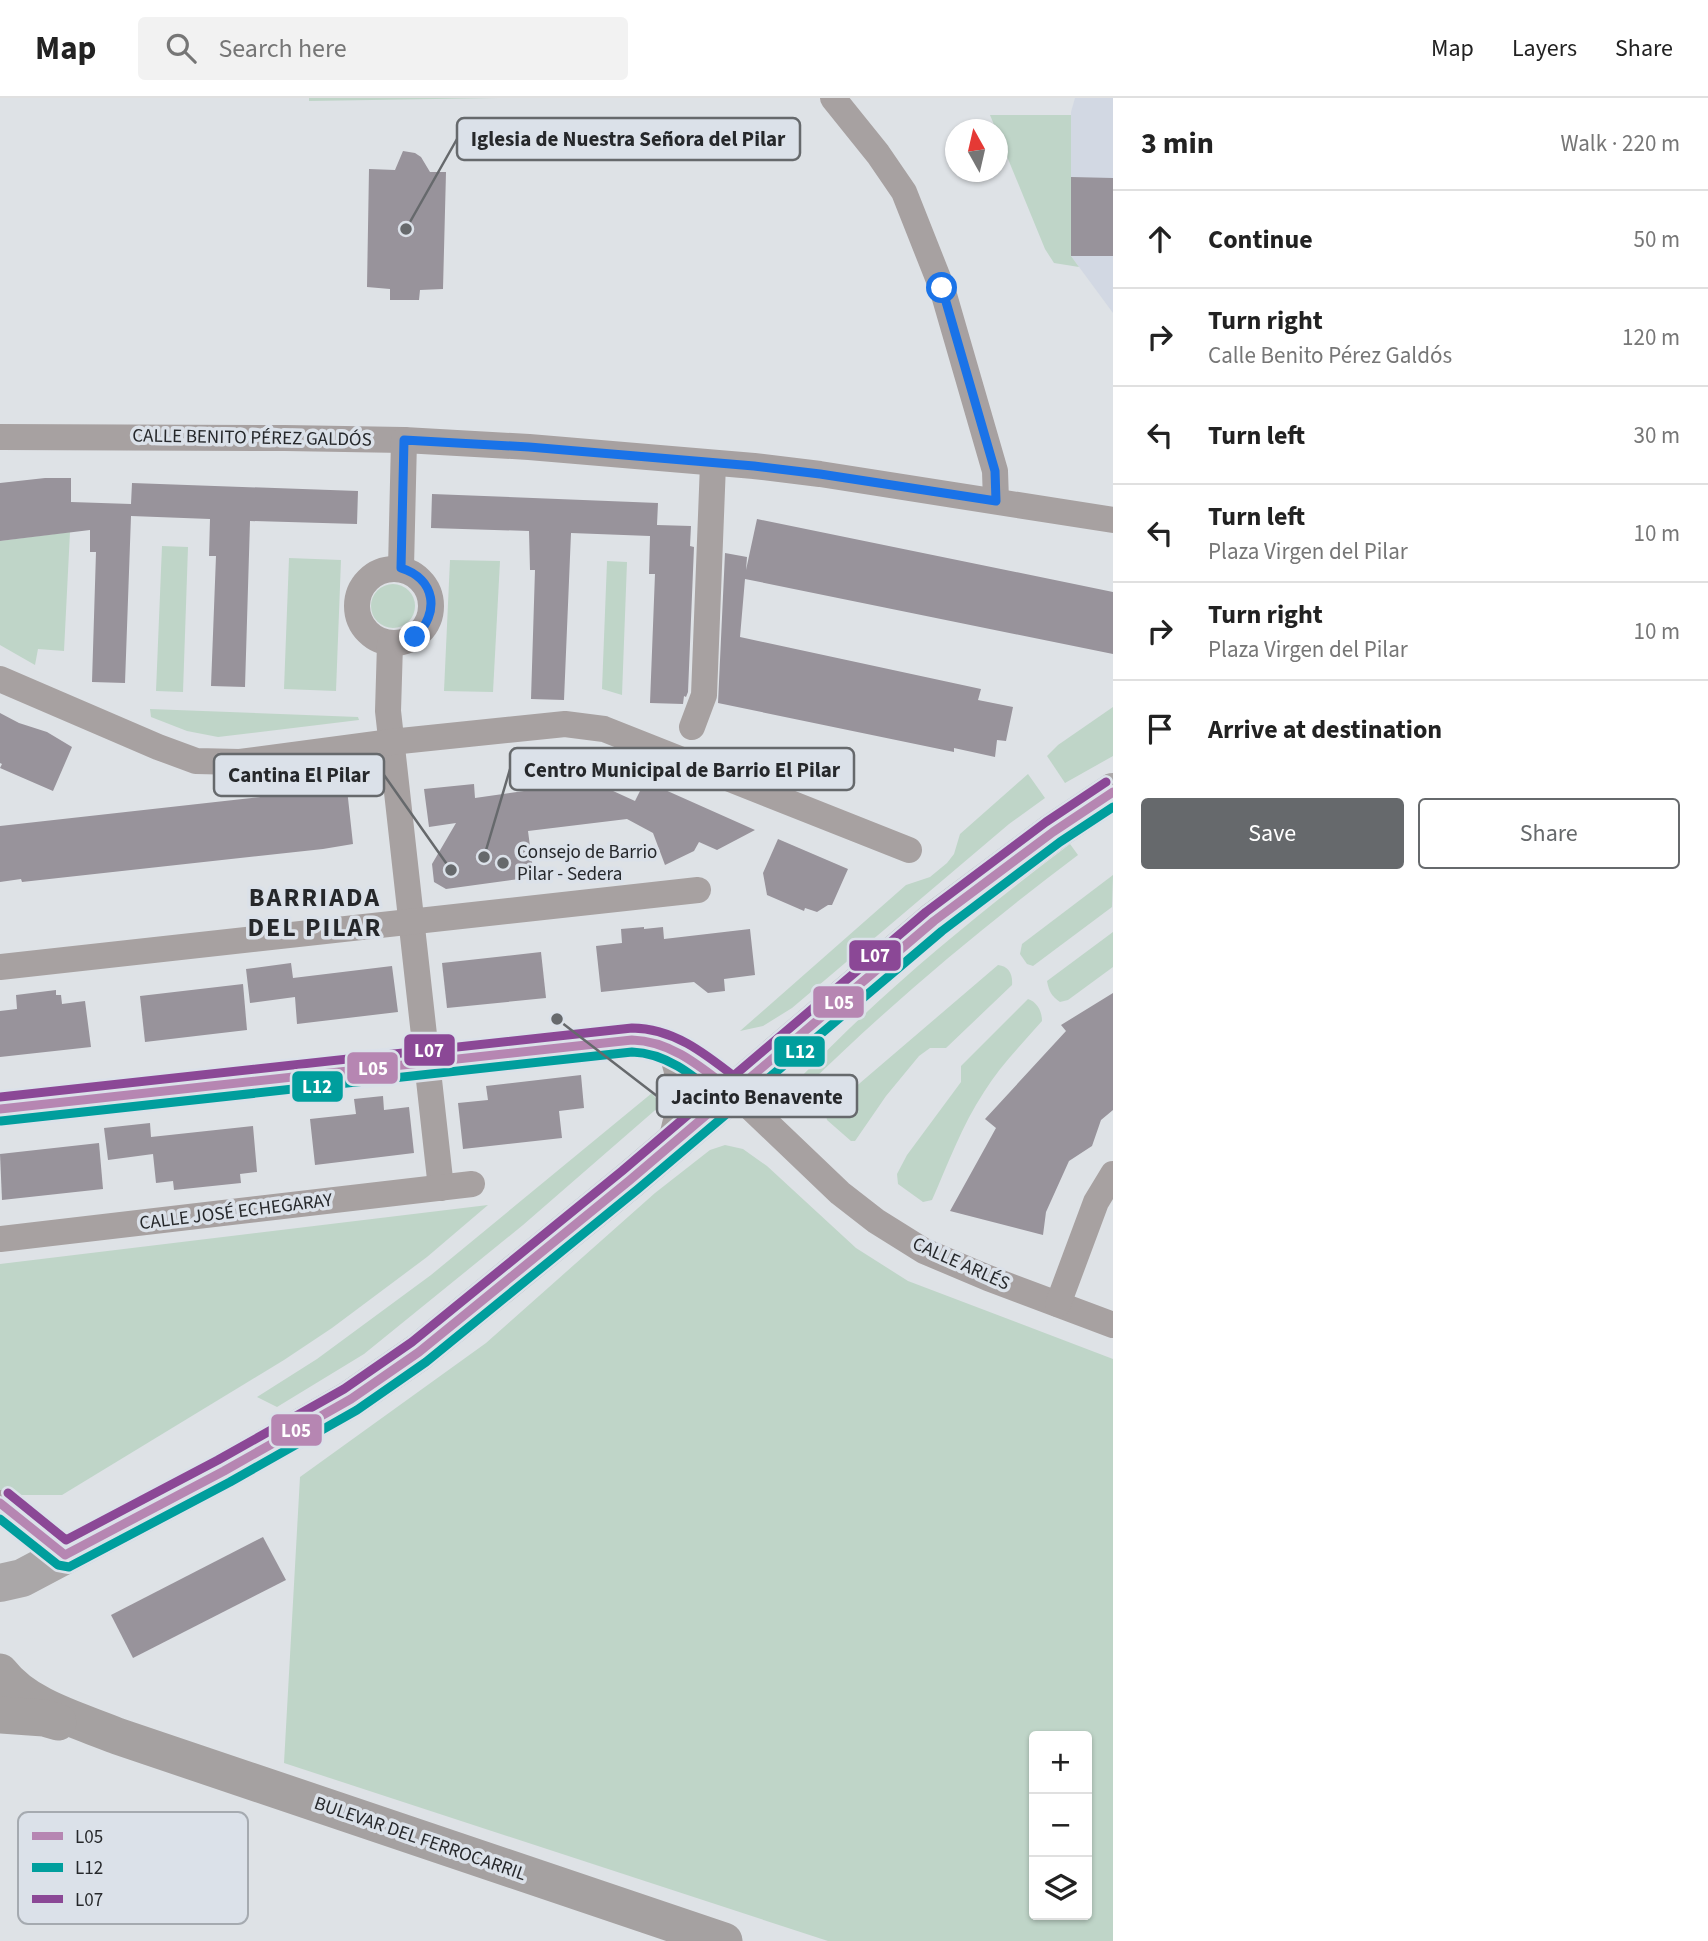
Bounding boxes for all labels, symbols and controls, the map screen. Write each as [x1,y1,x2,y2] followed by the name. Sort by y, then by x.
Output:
[138,17,628,80] search box
[35,25,96,72] text: Map
[162,29,200,67] icon: search
[218,30,347,67] text: Search here
[1431,31,1474,66] text: Map
[1512,31,1577,66] text: Layers
[1615,31,1673,66] text: Share
[457,118,800,160] callout: Iglesia de Nuestra Señora del Pilar
[945,119,1008,182] north arrow
[1141,122,1214,165] text: 3 min
[471,124,786,154] text: Iglesia de Nuestra Señora del Pilar
[1561,127,1680,160] text: Walk · 220 m
[1141,220,1179,258] icon: ahead
[1208,221,1313,258] text: Continue
[1633,223,1680,256] text: 50 m
[926,272,957,303] route start
[1208,302,1323,339] text: Turn right
[1141,318,1179,356] icon: right
[1622,321,1680,354] text: 120 m
[1208,339,1452,372] text: Calle Benito Pérez Galdós
[1141,416,1179,454] icon: left
[1208,417,1305,454] text: Turn left
[1633,419,1680,452] text: 30 m
[132,422,372,454] street label: CALLE BENITO PÉREZ GALDÓS
[1208,498,1305,535] text: Turn left
[1141,514,1179,552] icon: left
[1633,517,1680,550] text: 10 m
[1208,535,1408,568] text: Plaza Virgen del Pilar
[1208,596,1323,633] text: Turn right
[1141,612,1179,650] icon: right
[1633,615,1680,648] text: 10 m
[399,621,430,652] route end
[1208,633,1408,666] text: Plaza Virgen del Pilar
[1141,710,1179,748] icon: arrive
[1208,711,1442,748] text: Arrive at destination
[510,748,854,790] callout: Centro Municipal de Barrio El Pilar
[214,754,384,796] callout: Cantina El Pilar
[524,755,841,785] text: Centro Municipal de Barrio El Pilar
[228,760,371,790] text: Cantina El Pilar
[1141,798,1404,869] button: Save
[1418,798,1680,869] button: Share
[517,839,657,888] place label: Consejo de Barrio Pilar - Sedera
[495,855,511,871] marker: Consejo de Barrio Pilar - Sedera
[248,879,382,946] district label: BARRIADA DEL PILAR
[848,939,902,972] line badge: L07
[860,943,890,970] text: L07
[812,985,865,1019] line badge: L05
[824,990,854,1017] text: L05
[403,1033,456,1067] line badge: L07
[773,1035,826,1068] line badge: L12
[414,1038,444,1065] text: L07
[785,1039,815,1066] text: L12
[346,1051,399,1085] line badge: L05
[358,1056,388,1083] text: L05
[291,1070,344,1103] line badge: L12
[302,1074,332,1101] text: L12
[657,1075,857,1117] callout: Jacinto Benavente
[671,1082,843,1112] text: Jacinto Benavente
[138,1187,335,1237] street label: CALLE JOSÉ ECHEGARAY
[908,1231,1014,1297] street label: CALLE ARLÉS
[270,1413,323,1447] line badge: L05
[281,1418,311,1445] text: L05
[1029,1731,1092,1920] map controls
[1029,1731,1092,1794] button: +
[310,1790,530,1888] street label: BULEVAR DEL FERROCARRIL
[1029,1794,1092,1857] button: −
[18,1812,248,1924] legend
[75,1824,103,1851] text: L05
[75,1855,103,1882] text: L12
[1029,1857,1092,1920] button: layers
[75,1887,103,1914] text: L07

